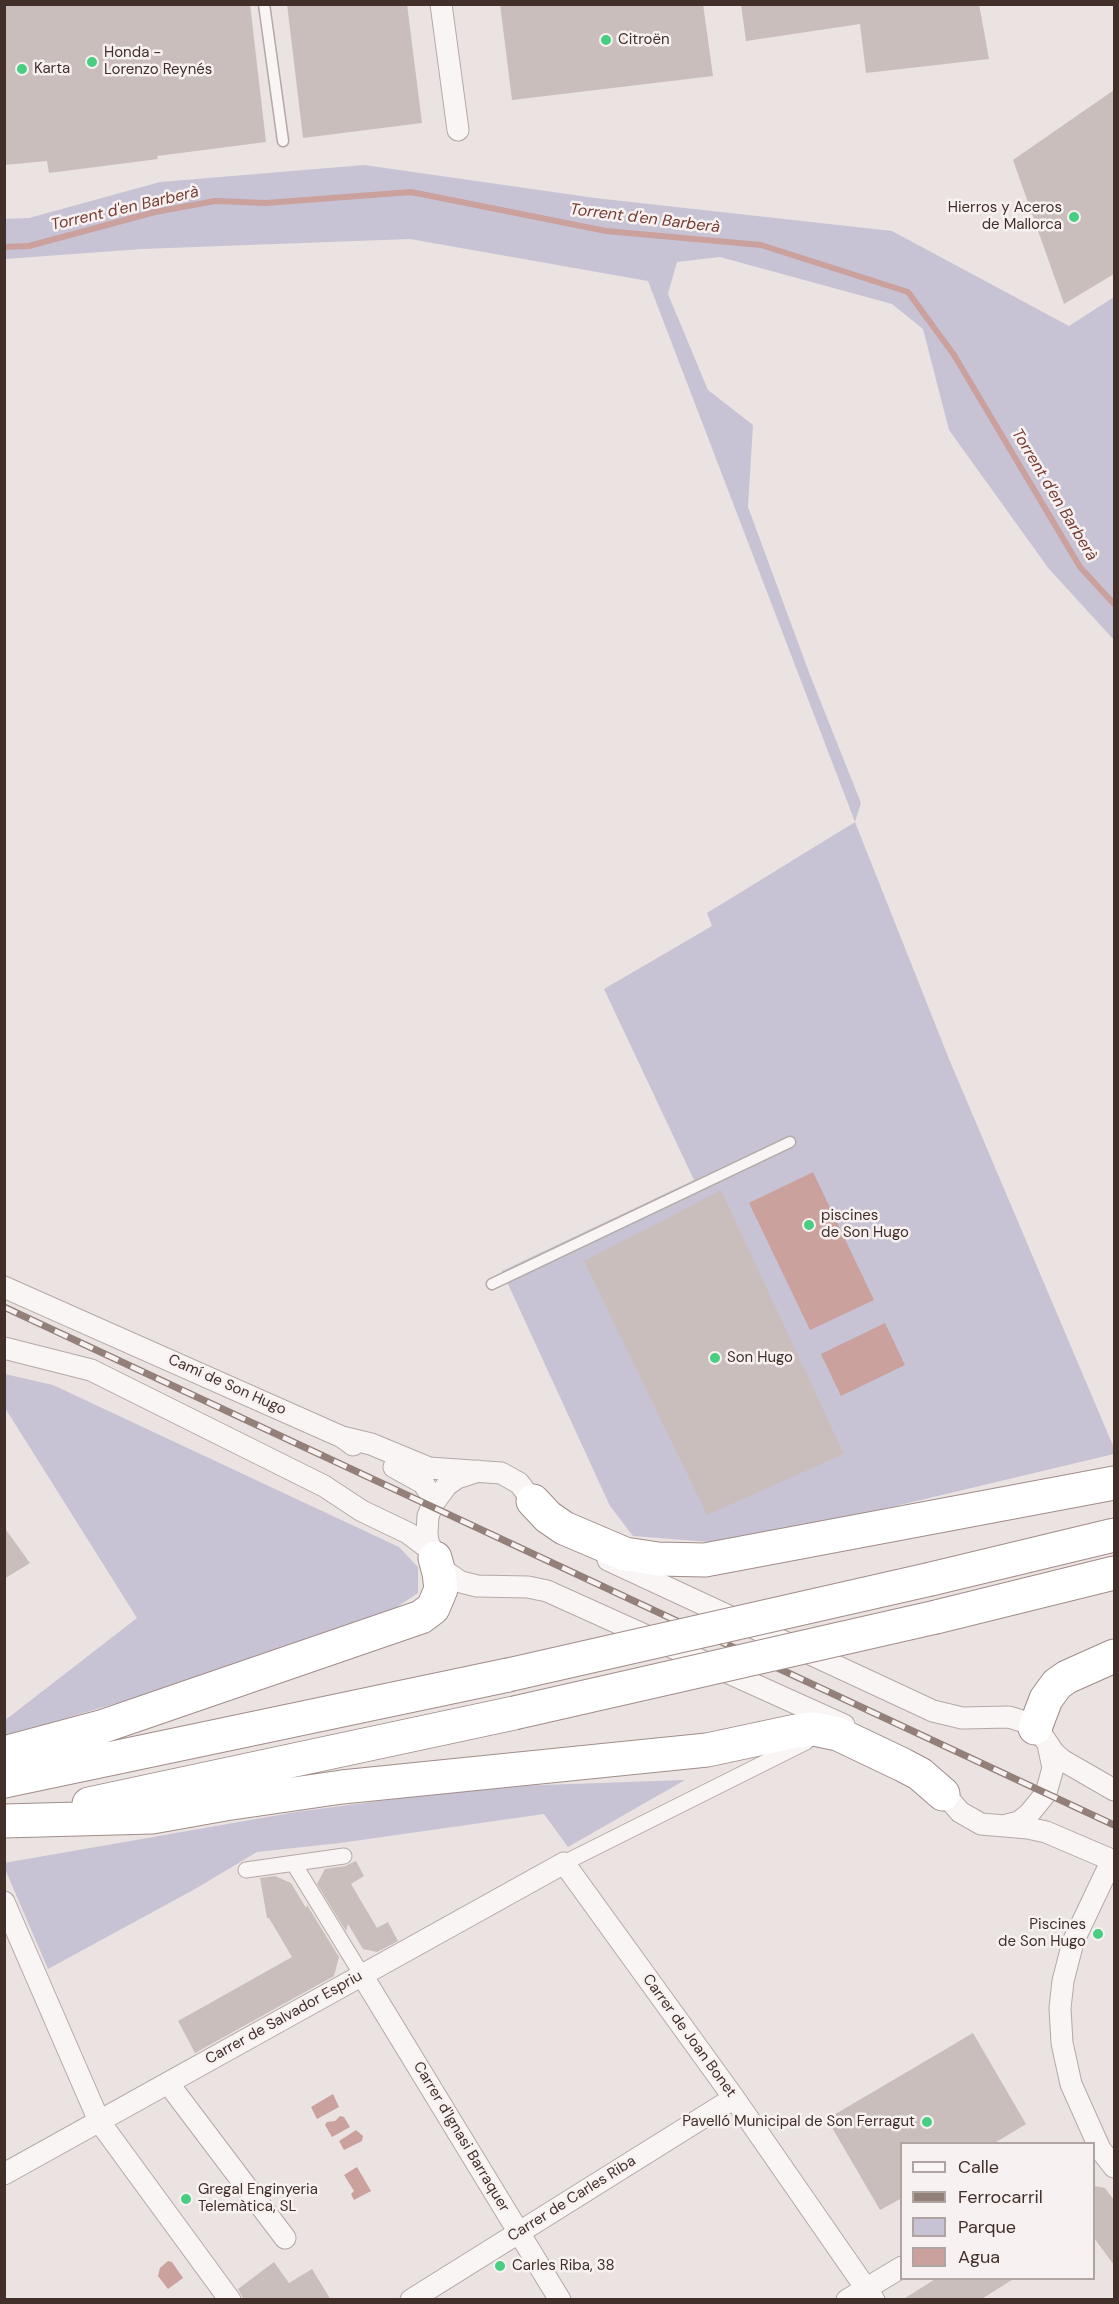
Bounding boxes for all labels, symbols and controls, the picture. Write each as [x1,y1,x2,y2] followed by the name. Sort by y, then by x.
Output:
[618,31,670,49] place label: Citroën
[599,33,613,47] marker: Citroën
[104,44,212,79] place label: Honda - Lorenzo Reynés
[85,55,99,69] marker: Honda - Lorenzo Reynés
[34,60,70,78] place label: Karta
[15,62,29,76] marker: Karta
[49,183,201,235] water label: Torrent d'en Barberà
[948,199,1062,234] place label: Hierros y Aceros de Mallorca
[569,200,721,238] water label: Torrent d'en Barberà
[1067,210,1081,224] marker: Hierros y Aceros de Mallorca
[1007,425,1101,565] water label: Torrent d'en Barberà
[821,1207,909,1242] place label: piscines de Son Hugo
[802,1218,816,1232] marker: piscines de Son Hugo
[727,1349,793,1367] place label: Son Hugo
[165,1351,289,1419] street label: Camí de Son Hugo
[708,1351,722,1365] marker: Son Hugo
[998,1916,1086,1951] place label: Piscines de Son Hugo
[1091,1927,1105,1941] marker: Piscines de Son Hugo
[202,1967,366,2069] street label: Carrer de Salvador Espriu
[638,1971,740,2101] street label: Carrer de Joan Bonet
[409,2059,513,2215] street label: Carrer d'Ignasi Barraquer
[682,2113,915,2131] place label: Pavelló Municipal de Son Ferragut
[920,2115,934,2129] marker: Pavelló Municipal de Son Ferragut
[900,2142,1095,2280] legend
[505,2152,639,2246] street label: Carrer de Carles Riba
[958,2155,999,2179] text: Calle
[198,2181,318,2216] place label: Gregal Enginyeria Telemàtica, SL
[958,2185,1043,2209] text: Ferrocarril
[179,2192,193,2206] marker: Gregal Enginyeria Telemàtica, SL
[958,2215,1016,2239] text: Parque
[958,2245,1000,2269] text: Agua
[512,2257,615,2275] place label: Carles Riba, 38
[493,2259,507,2273] marker: Carles Riba, 38

